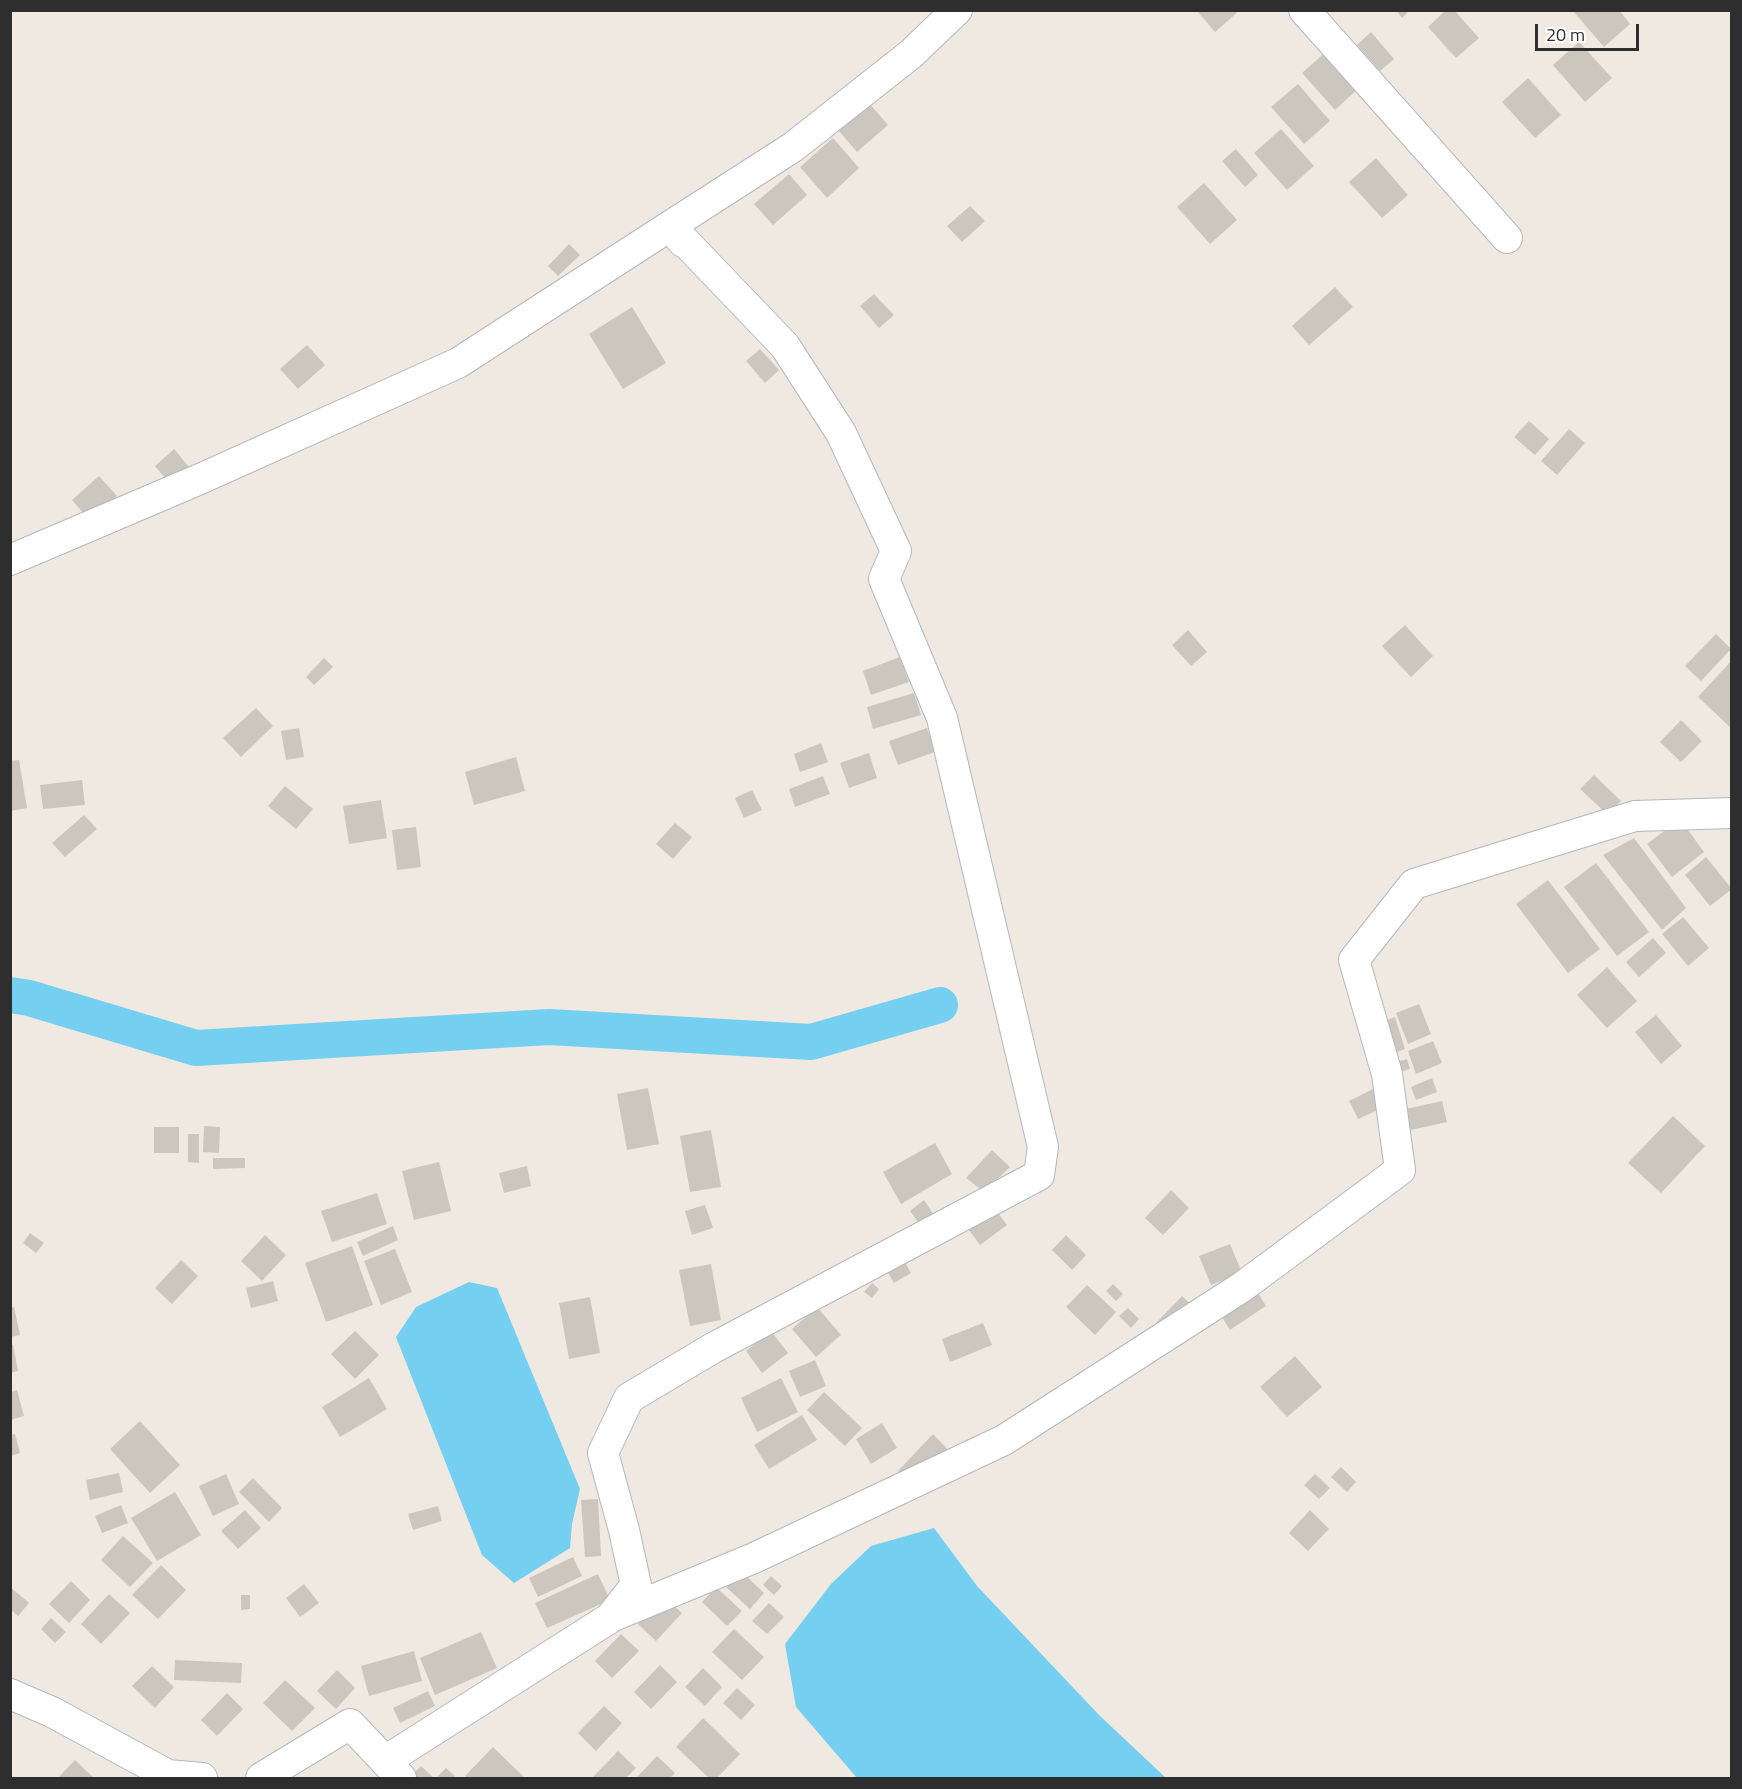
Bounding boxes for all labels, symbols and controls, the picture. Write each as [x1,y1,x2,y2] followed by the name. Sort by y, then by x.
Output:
[1538,12,1642,50] scale bar
[1546,21,1585,48] text: 20 m

